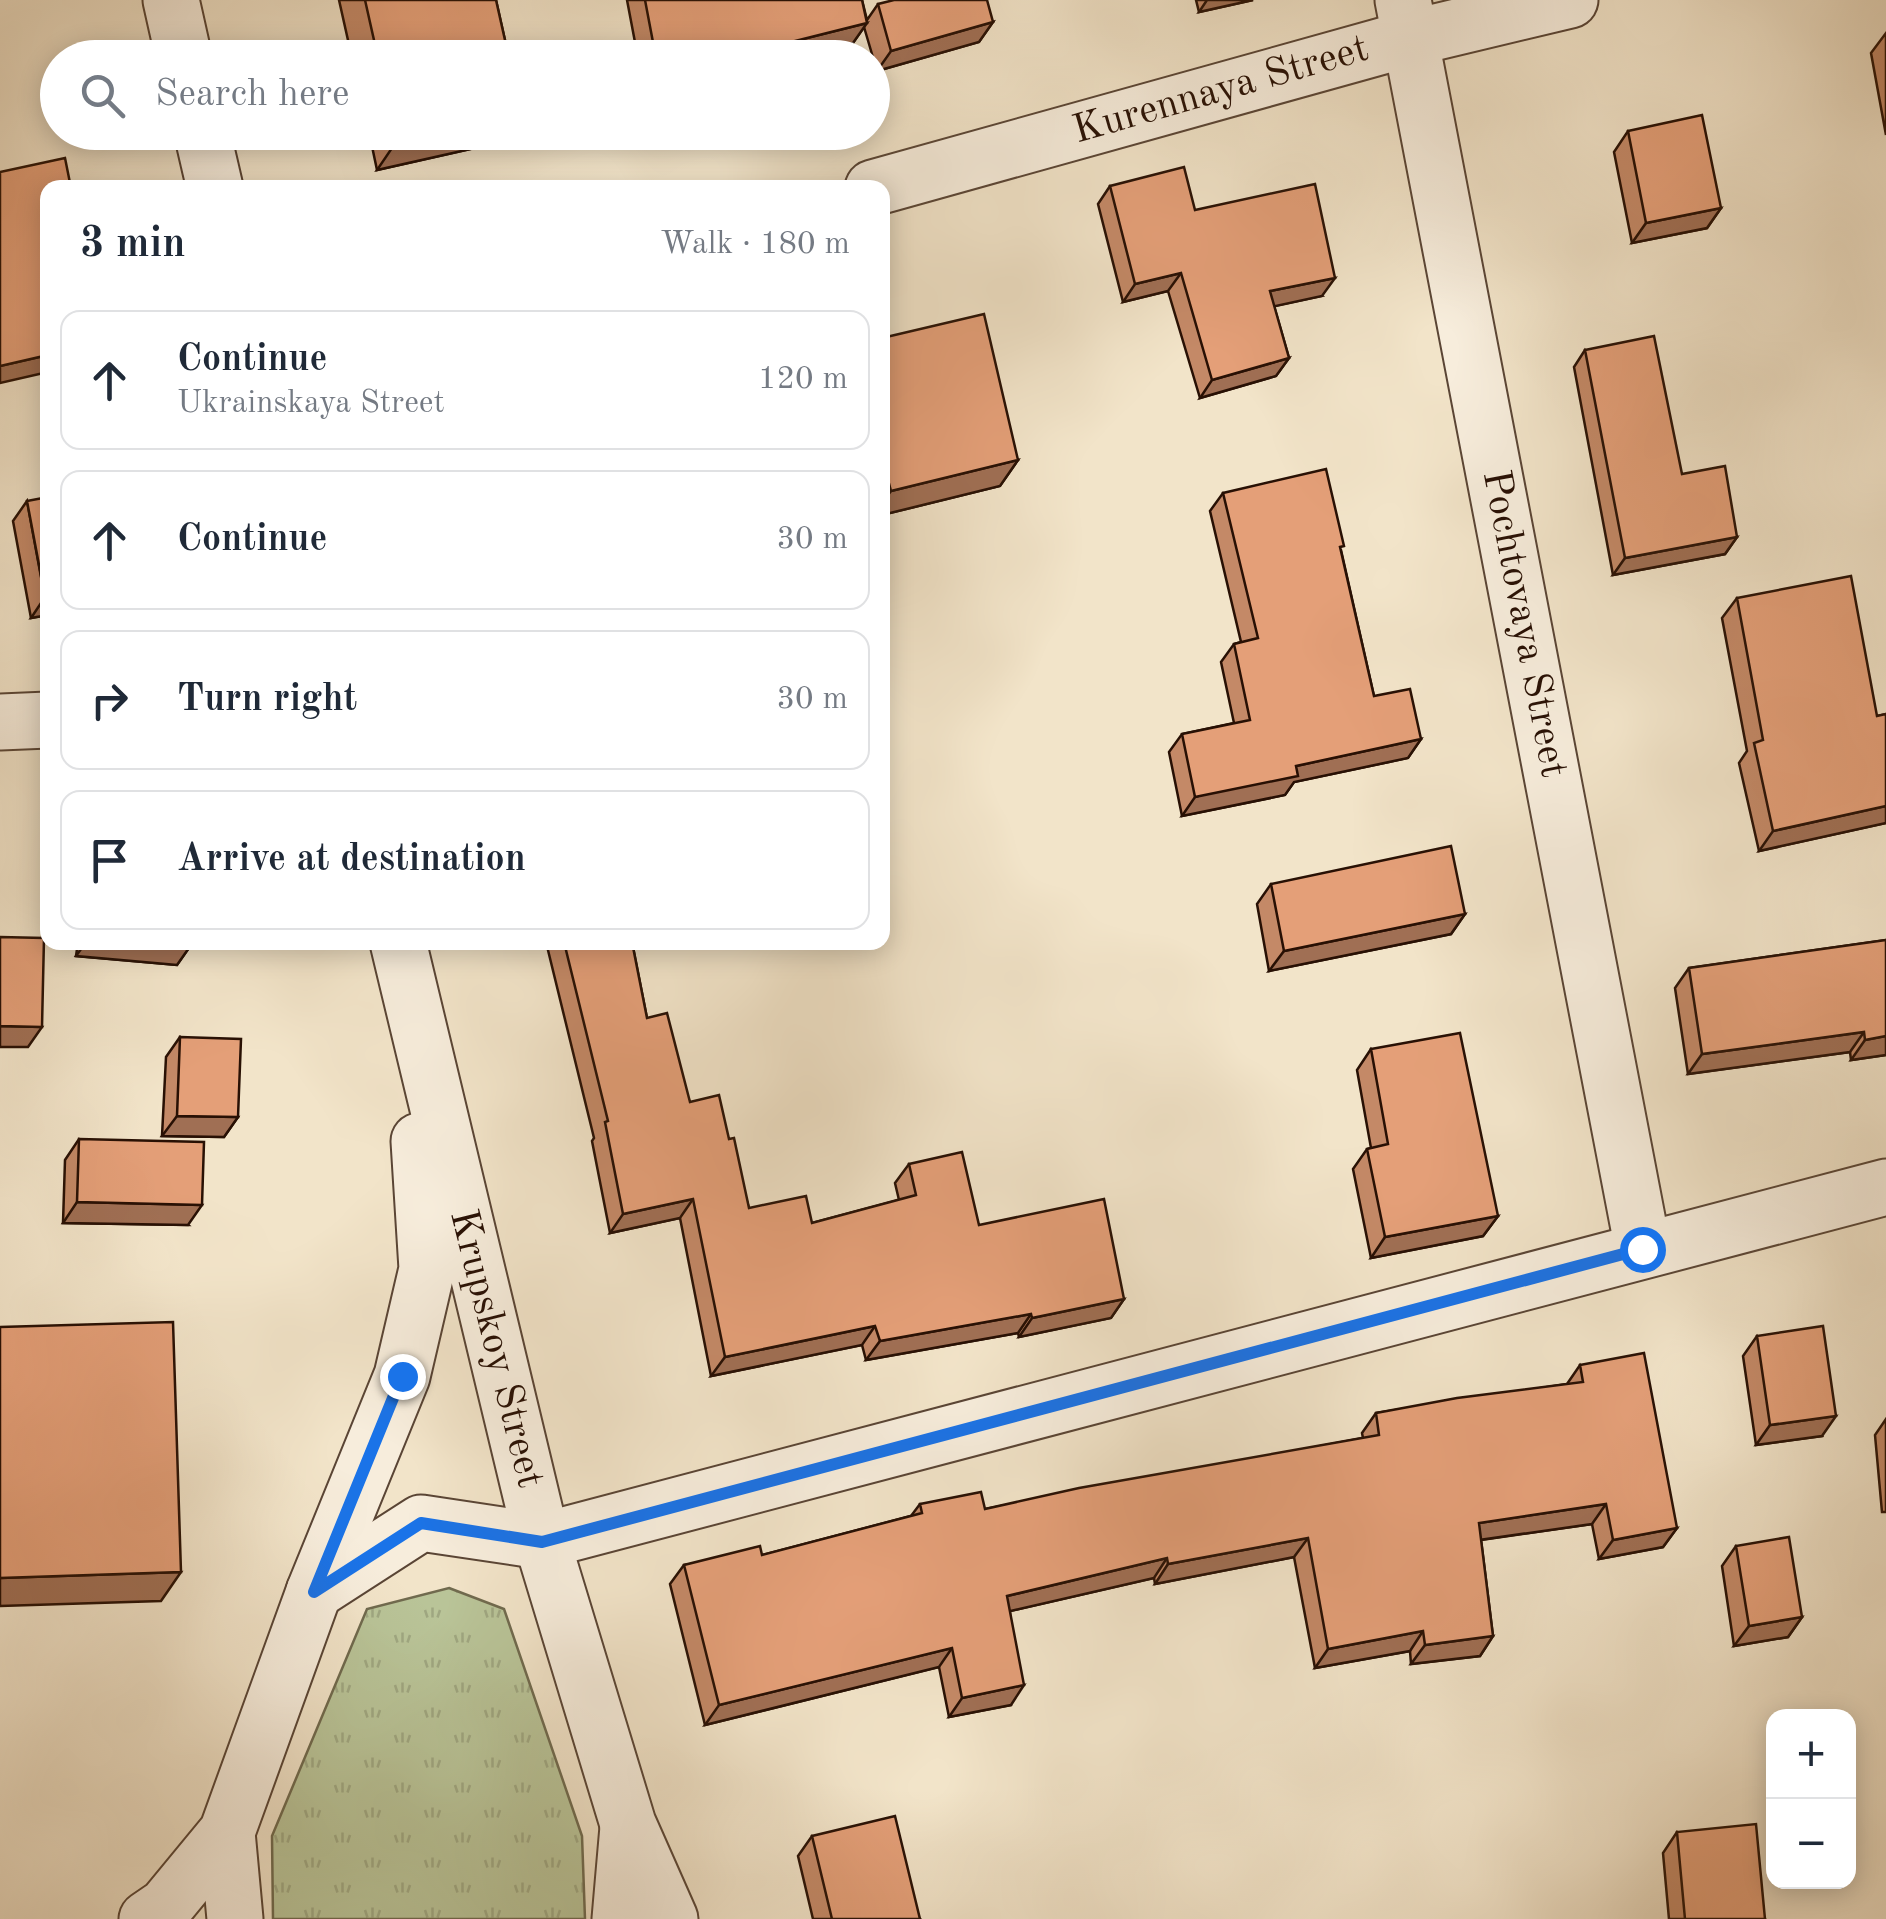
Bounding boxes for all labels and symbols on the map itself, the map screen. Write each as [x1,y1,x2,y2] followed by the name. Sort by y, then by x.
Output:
[1069,30,1373,152] street label: Kurennaya Street
[1474,467,1572,781] street label: Pochtovaya Street
[441,1206,549,1492] street label: Krupskoy Street
[1620,1227,1666,1273] route start
[380,1354,426,1400] route end

